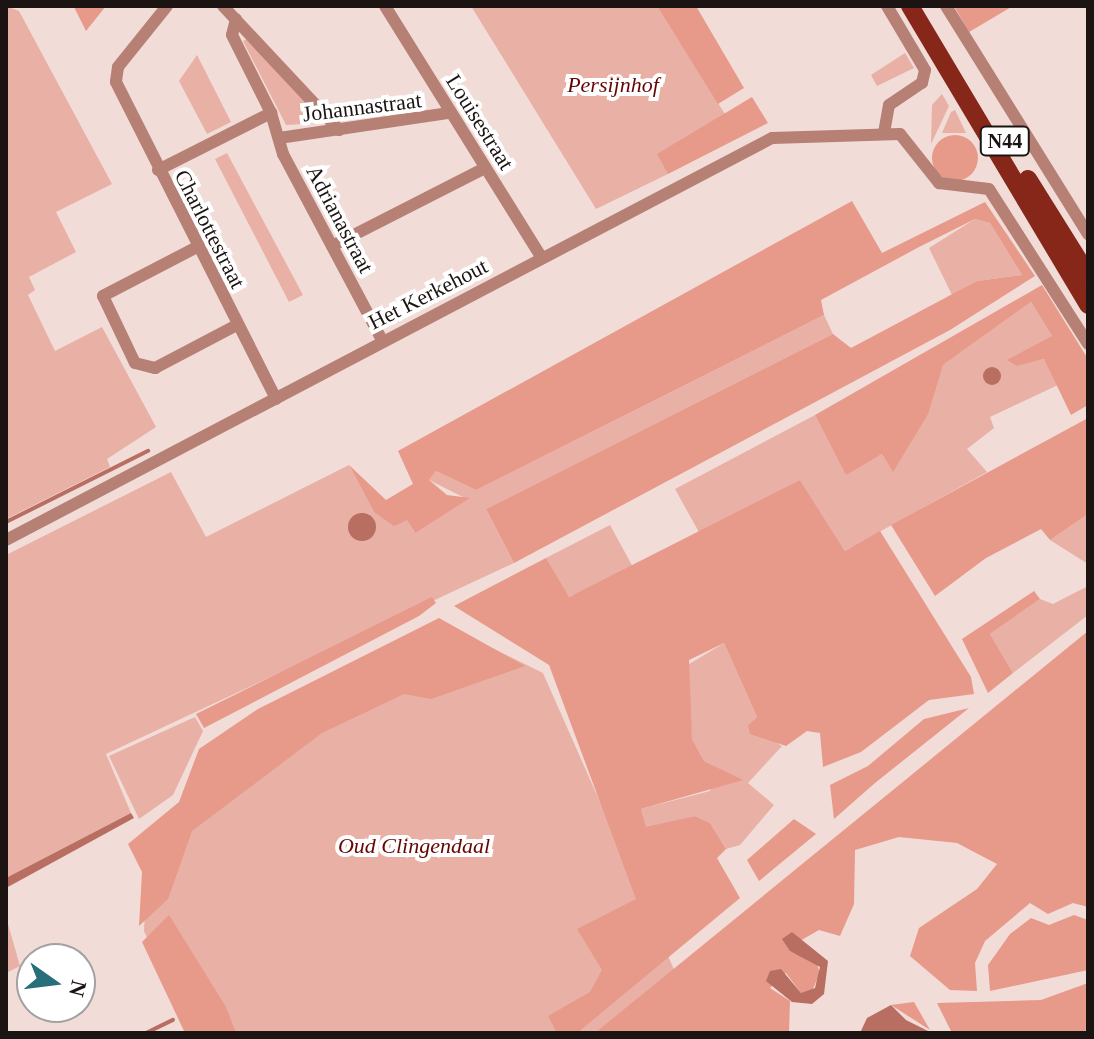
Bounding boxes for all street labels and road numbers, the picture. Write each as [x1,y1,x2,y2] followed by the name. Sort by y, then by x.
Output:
[440,69,520,175] street label: Louisestraat
[301,87,423,127] street label: Johannastraat
[979,125,1031,157] road number: N44
[301,160,379,278] street label: Adrianastraat
[169,165,251,293] street label: Charlottestraat
[364,253,492,335] street label: Het Kerkehout

